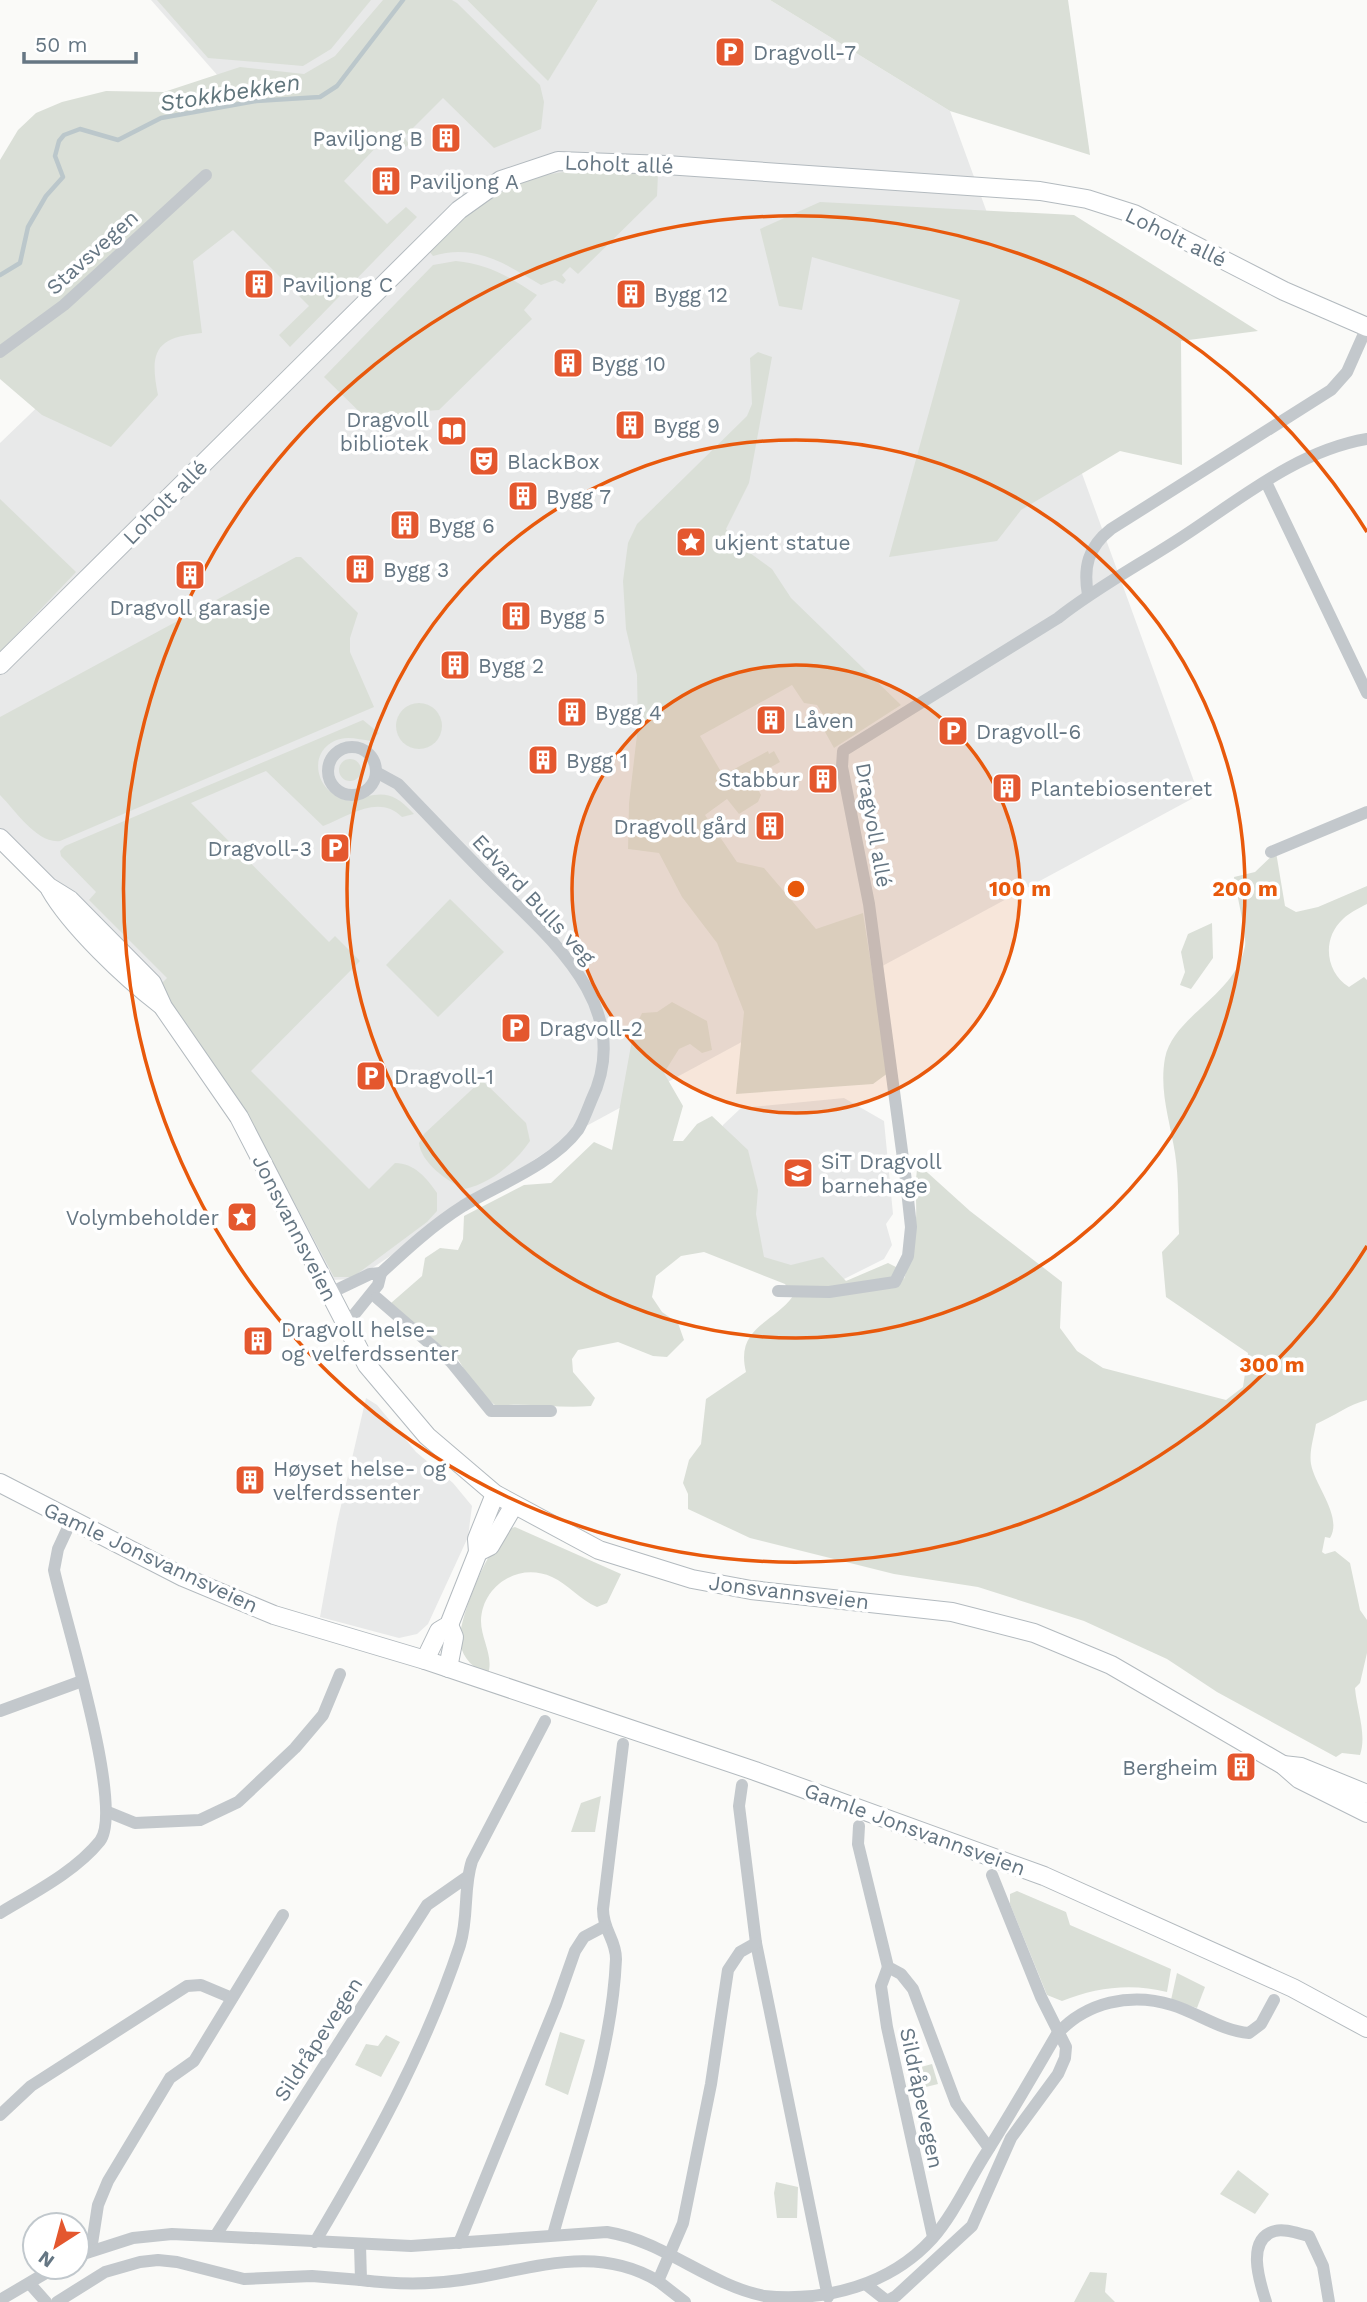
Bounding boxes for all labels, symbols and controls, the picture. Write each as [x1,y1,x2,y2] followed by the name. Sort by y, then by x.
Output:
[24,21,136,65] scale bar
[35,32,87,57] text: 50 m
[713,35,747,69] parking icon: Dragvoll-7
[753,40,856,65] place label: Dragvoll-7
[158,69,302,117] water label: Stokkbekken
[429,121,463,155] building icon: Paviljong B
[312,126,423,151] place label: Paviljong B
[564,150,674,178] street label: Loholt allé
[369,164,403,198] building icon: Paviljong A
[409,169,519,194] place label: Paviljong A
[1121,202,1231,272] street label: Loholt allé
[41,204,143,300] street label: Stavsvegen
[242,267,276,301] building icon: Paviljong C
[282,272,393,297] place label: Paviljong C
[614,277,648,311] building icon: Bygg 12
[654,282,728,307] place label: Bygg 12
[551,346,585,380] building icon: Bygg 10
[591,351,666,376] place label: Bygg 10
[340,407,430,456] place label: Dragvoll bibliotek
[613,408,647,442] building icon: Bygg 9
[653,413,720,438] place label: Bygg 9
[435,414,469,448] library icon: Dragvoll bibliotek
[467,444,501,478] theatre icon: BlackBox
[507,449,600,474] place label: BlackBox
[118,455,212,549] street label: Loholt allé
[506,479,540,513] building icon: Bygg 7
[546,484,611,509] place label: Bygg 7
[388,508,422,542] building icon: Bygg 6
[428,513,495,538] place label: Bygg 6
[674,525,708,559] place icon: ukjent statue
[714,530,851,555] place label: ukjent statue
[343,552,377,586] building icon: Bygg 3
[383,557,449,582] place label: Bygg 3
[173,558,207,592] building icon: Dragvoll garasje
[109,595,271,620] place label: Dragvoll garasje
[499,599,533,633] building icon: Bygg 5
[539,604,605,629] place label: Bygg 5
[438,648,472,682] building icon: Bygg 2
[478,653,544,678] place label: Bygg 2
[555,695,589,729] building icon: Bygg 4
[595,700,662,725] place label: Bygg 4
[754,703,788,737] building icon: Låven
[794,708,854,733] place label: Låven
[936,714,970,748] parking icon: Dragvoll-6
[976,719,1081,744] place label: Dragvoll-6
[526,743,560,777] building icon: Bygg 1
[566,748,628,773] place label: Bygg 1
[851,761,897,889] street label: Dragvoll allé
[806,762,840,796] building icon: Stabbur
[718,767,800,792] place label: Stabbur
[990,771,1024,805] building icon: Plantebiosenteret
[1030,776,1212,801] place label: Plantebiosenteret
[753,809,787,843] building icon: Dragvoll gård
[613,814,747,839] place label: Dragvoll gård
[467,829,601,970] street label: Edvard Bulls veg
[318,831,352,865] parking icon: Dragvoll-3
[207,836,312,861] place label: Dragvoll-3
[989,876,1051,901] text: 100 m
[1212,876,1278,901] text: 200 m
[784,877,808,901] centre of rings
[499,1011,533,1045] parking icon: Dragvoll-2
[539,1016,643,1041] place label: Dragvoll-2
[354,1059,388,1093] parking icon: Dragvoll-1
[394,1064,494,1089] place label: Dragvoll-1
[821,1149,942,1198] place label: SiT Dragvoll barnehage
[247,1151,343,1305] street label: Jonsvannsveien
[781,1156,815,1190] school or university icon: SiT Dragvoll barnehage
[225,1200,259,1234] place icon: Volymbeholder
[66,1205,219,1230] place label: Volymbeholder
[281,1317,459,1366] place label: Dragvoll helse- og velferdssenter
[241,1324,275,1358] building icon: Dragvoll helse- og velferdssenter
[1239,1352,1305,1377] text: 300 m
[273,1456,447,1505] place label: Høyset helse- og velferdssenter
[233,1463,267,1497] building icon: Høyset helse- og velferdssenter
[40,1496,262,1618] street label: Gamle Jonsvannsveien
[707,1570,871,1614] street label: Jonsvannsveien
[1224,1750,1258,1784] building icon: Bergheim
[1122,1755,1218,1780] place label: Bergheim
[801,1777,1029,1881] street label: Gamle Jonsvannsveien
[269,1972,367,2106] street label: Sildråpevegen
[895,2025,949,2171] street label: Sildråpevegen
[21,2211,91,2281] north arrow
[34,2246,59,2273] text: N

